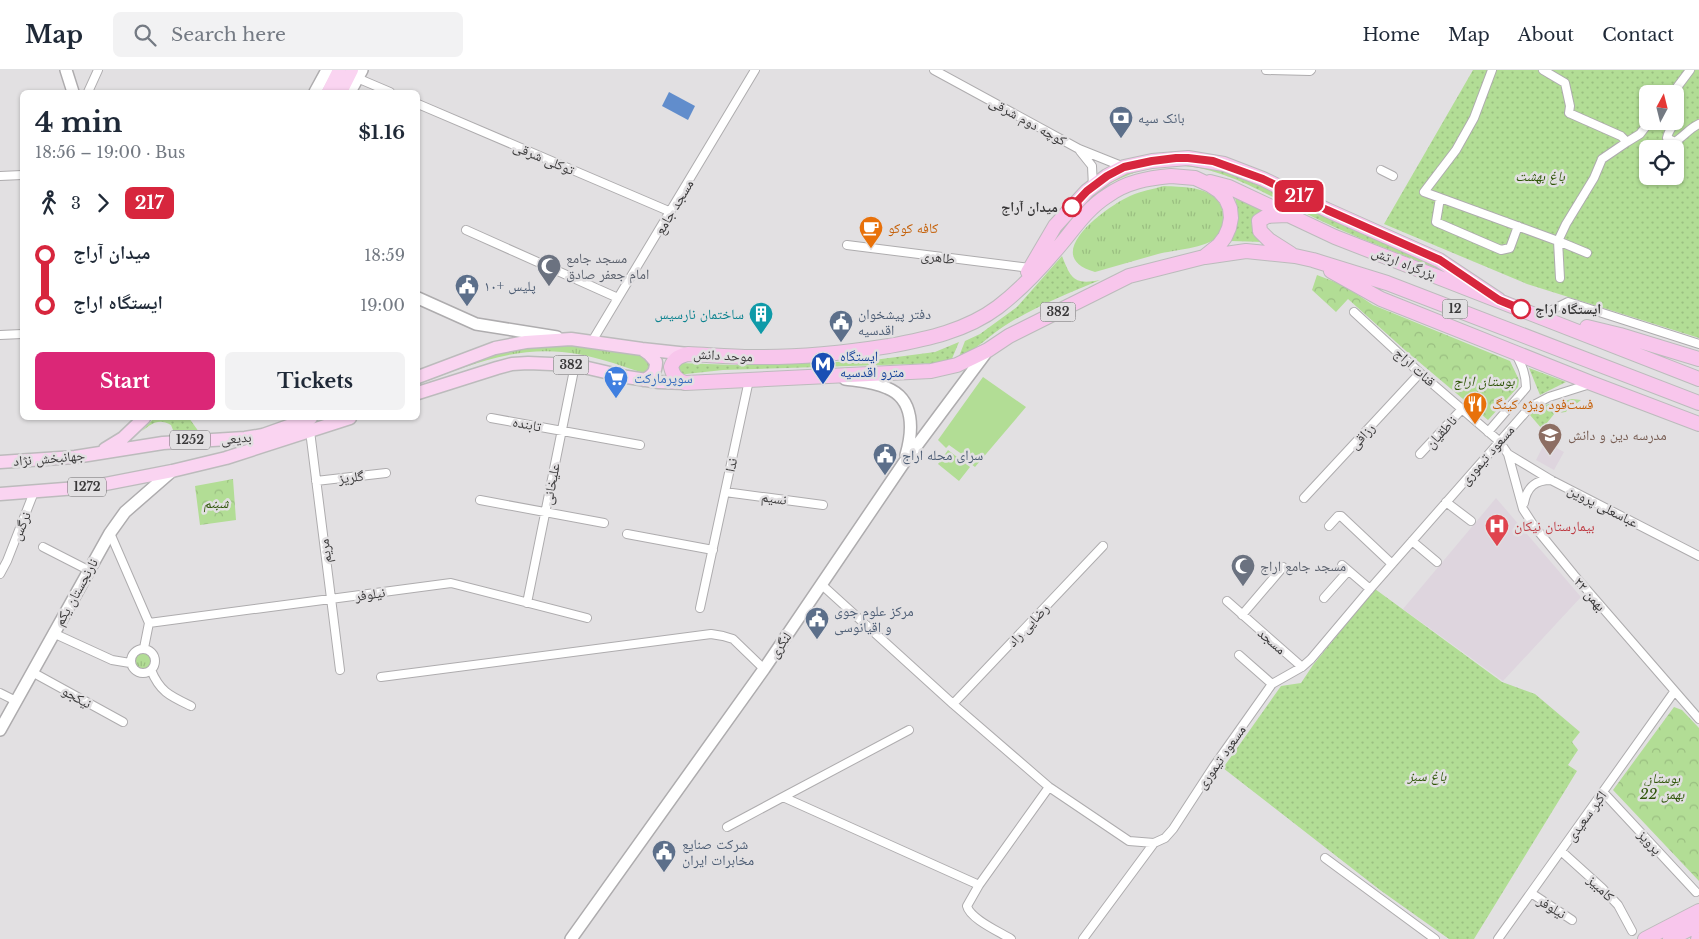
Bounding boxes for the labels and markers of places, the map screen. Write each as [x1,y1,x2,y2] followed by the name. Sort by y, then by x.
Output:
[1108,105,1134,139] bank icon: بانک سپه
[1138,109,1185,127] place label: بانک سپه
[1062,197,1082,217] marker: میدان آراج
[1001,198,1058,216] place label: میدان آراج
[858,215,884,249] cafe icon: کافه کوکو
[888,219,938,237] place label: کافه کوکو
[566,249,649,284] place label: مسجد جامع امام جعفر صادق
[536,253,562,287] mosque icon: مسجد جامع امام جعفر صادق
[454,273,480,307] public building icon: پلیس +۱۰
[484,277,536,295] place label: پلیس +۱۰
[1511,299,1531,319] marker: ایستگاه اراج
[1535,300,1601,318] place label: ایستگاه اراج
[748,301,774,335] building icon: ساختمان نارسیس
[654,305,744,323] place label: ساختمان نارسیس
[858,305,931,339] place label: دفتر پیشخوان اقدسیه
[828,309,854,343] public building icon: دفتر پیشخوان اقدسیه
[840,347,904,381] place label: ایستگاه مترو اقدسیه
[810,351,836,385] metro station icon: ایستگاه مترو اقدسیه
[603,365,629,399] supermarket icon: سوپرمارکت
[634,369,693,387] place label: سوپرمارکت
[1462,391,1488,425] restaurant icon: فست‌فود ویژه کینگ
[1492,395,1594,413] place label: فست‌فود ویژه کینگ
[1537,422,1563,456] school or university icon: مدرسه دین و دانش
[1568,426,1667,444] place label: مدرسه دین و دانش
[872,442,898,476] public building icon: سرای محله اراج
[902,446,983,465] place label: سرای محله اراج
[1484,513,1510,547] hospital icon: بیمارستان نیکان
[1514,517,1595,535] place label: بیمارستان نیکان
[1230,553,1256,587] mosque icon: مسجد جامع اراج
[1260,557,1346,576] place label: مسجد جامع اراج
[834,602,914,636] place label: مرکز علوم جوی و اقیانوسی
[804,606,830,640] public building icon: مرکز علوم جوی و اقیانوسی
[682,835,754,869] place label: شرکت صنایع مخابرات ایران
[651,839,677,873] public building icon: شرکت صنایع مخابرات ایران

